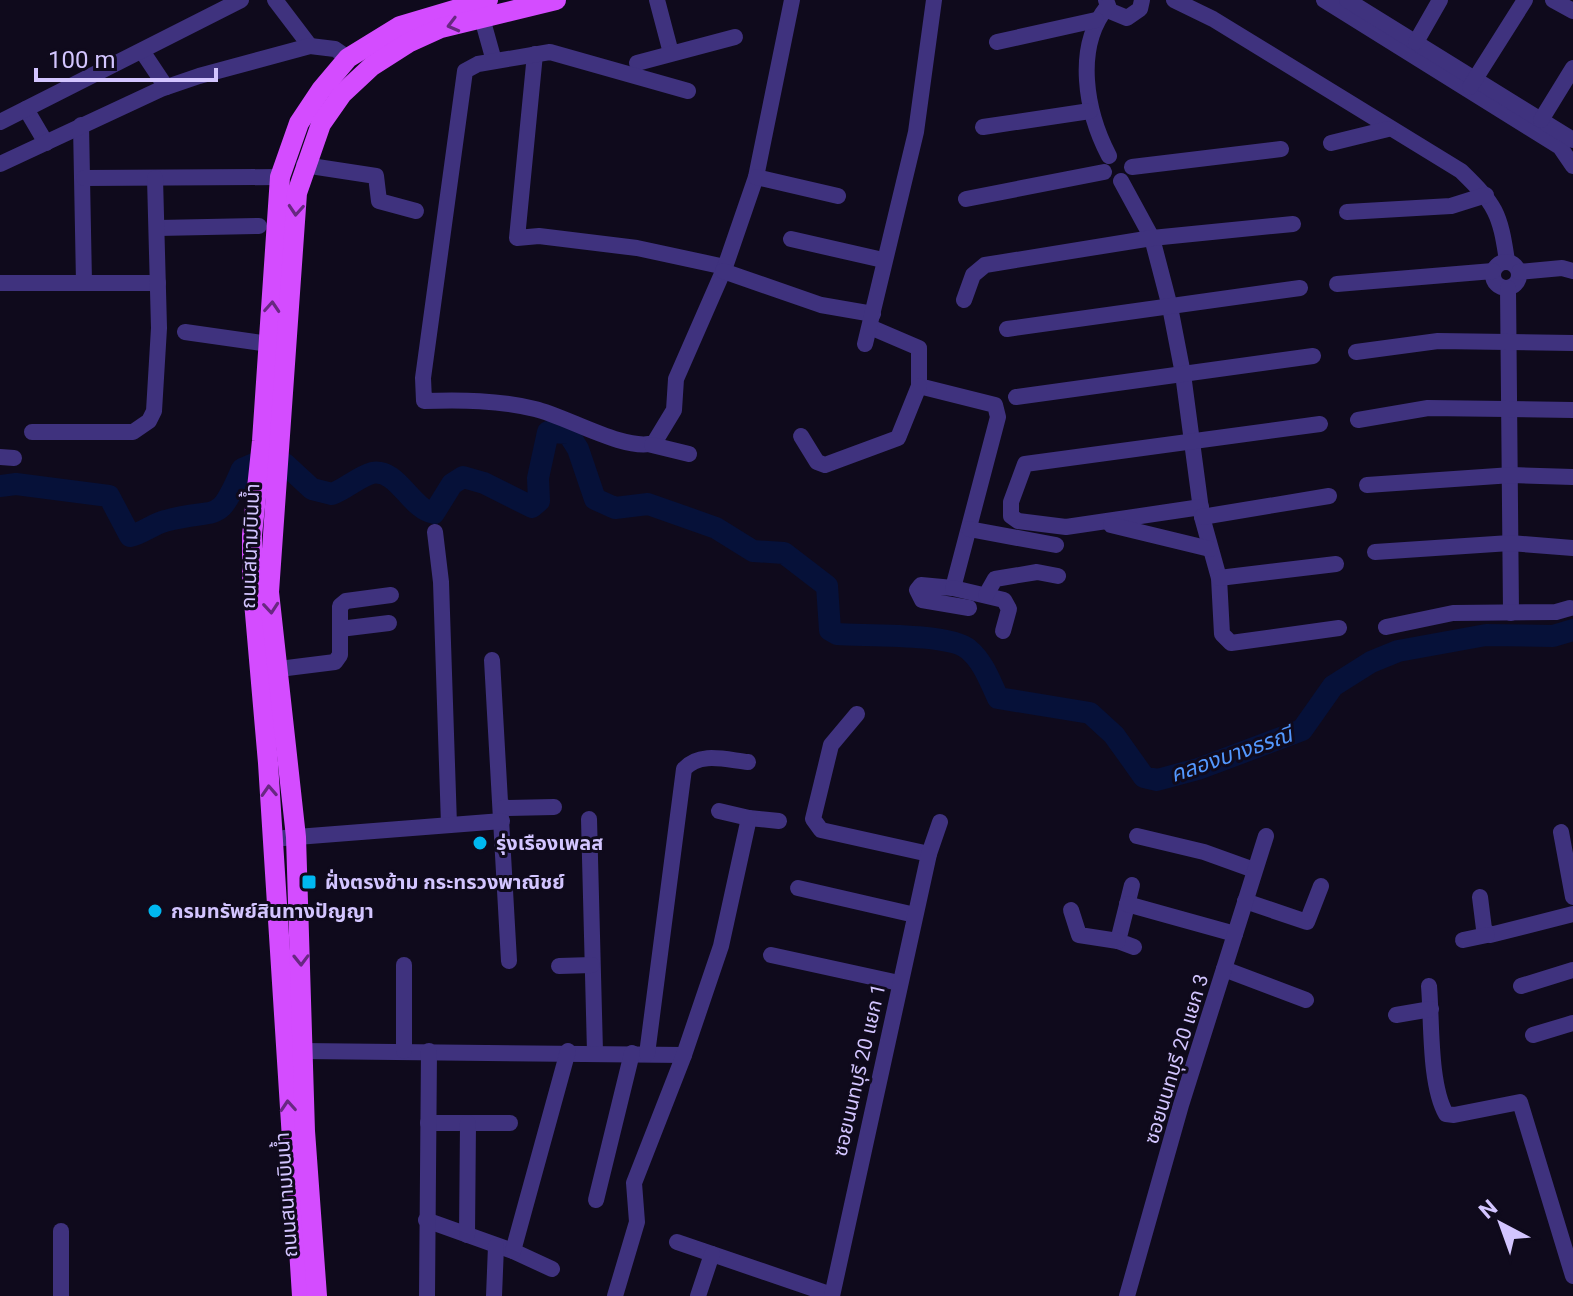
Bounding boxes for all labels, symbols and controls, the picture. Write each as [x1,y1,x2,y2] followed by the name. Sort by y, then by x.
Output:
[447,16,461,33] one-way arrow
[36,32,216,82] scale bar
[48,46,115,74] text: 100 m
[288,204,305,217] one-way arrow
[263,300,280,313] one-way arrow
[234,483,264,609] street label: ถนนสนามบินน้ำ
[262,602,279,615] one-way arrow
[1167,721,1298,787] water label: คลองบางธรณี
[261,784,278,797] one-way arrow
[496,831,603,855] place label: รุ่งเรืองเพลส
[471,834,489,852] marker: รุ่งเรืองเพลส
[325,869,565,894] place label: ฝั่งตรงข้าม กระทรวงพาณิชย์
[300,873,318,891] marker: ฝั่งตรงข้าม กระทรวงพาณิชย์
[171,899,374,923] place label: กรมทรัพย์สินทางปัญญา
[146,902,164,920] marker: กรมทรัพย์สินทางปัญญา
[292,954,310,967] one-way arrow
[1139,971,1213,1147] street label: ซอยนนทบุรี 20 แยก 3
[827,981,891,1159] street label: ซอยนนทบุรี 20 แยก 1
[280,1100,297,1113] one-way arrow
[268,1132,302,1259] street label: ถนนสนามบินน้ำ
[1461,1184,1541,1264] north arrow
[1474,1195,1502,1224] text: N

